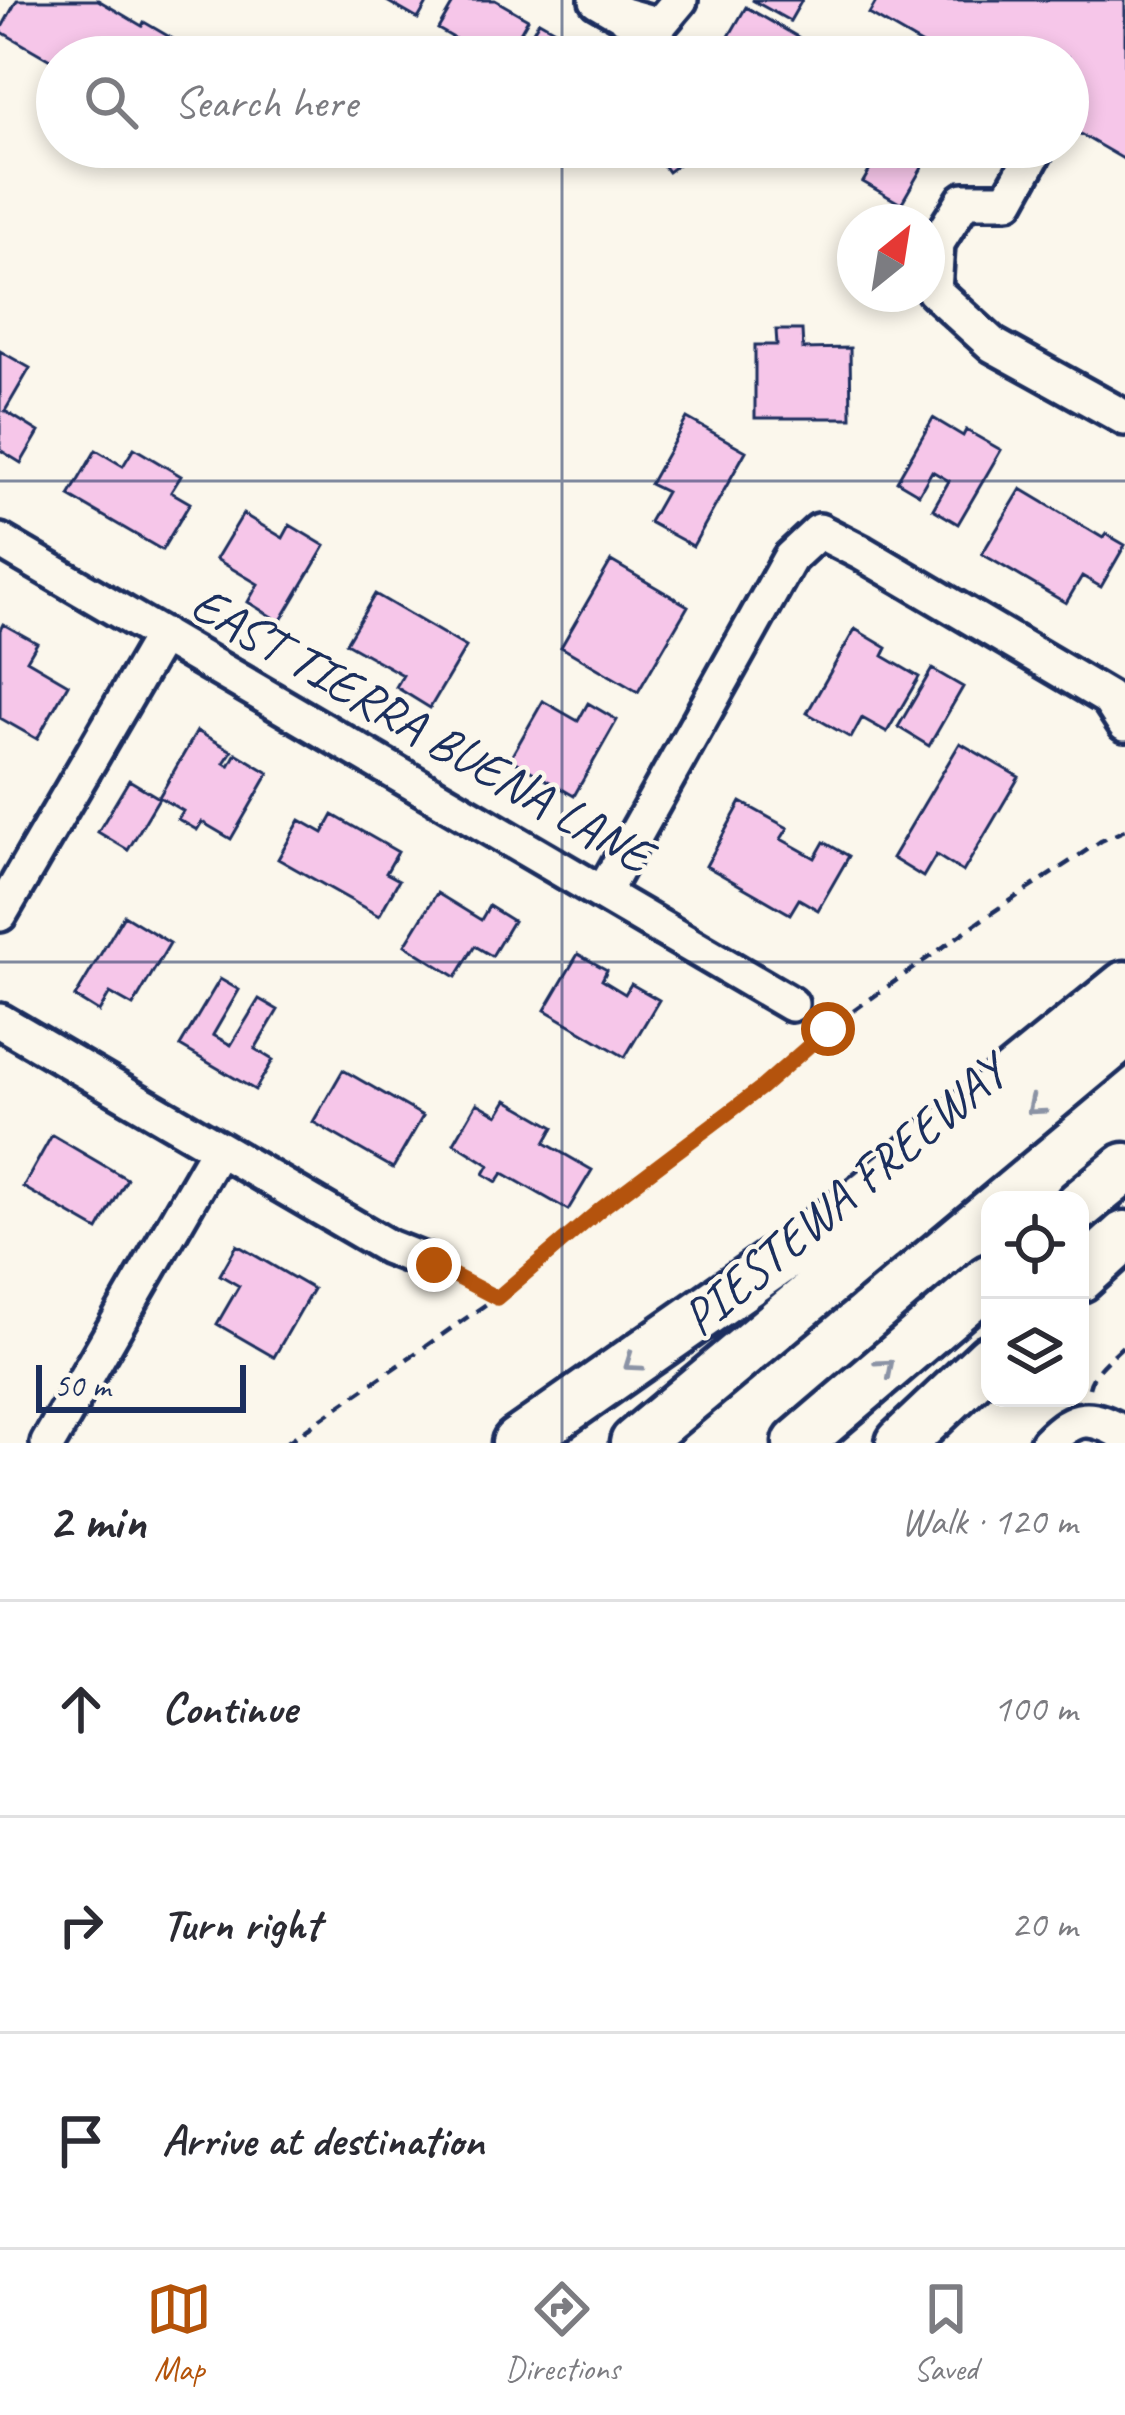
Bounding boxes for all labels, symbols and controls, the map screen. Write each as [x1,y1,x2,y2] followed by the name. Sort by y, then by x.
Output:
[36,36,1089,168] search box
[78,69,144,135] icon: search
[174,74,357,131] text: Search here
[837,204,945,312] north arrow
[180,571,668,890] street label: EAST TIERRA BUENA LANE
[801,1002,855,1056] route start
[668,1036,1024,1349] street label: PIESTEWA FREEWAY
[1027,1093,1049,1115] one-way arrow
[981,1191,1089,1407] map controls
[981,1191,1089,1299] button: locate
[407,1238,461,1292] route end
[981,1299,1089,1407] button: layers
[623,1348,645,1370] one-way arrow
[36,1359,246,1412] scale bar
[872,1359,894,1381] one-way arrow
[54,1365,110,1407] text: 50 m
[48,1489,146,1553] text: 2 min
[901,1497,1077,1546] text: Walk · 120 m
[48,1676,114,1742] icon: ahead
[162,1680,296,1737] text: Continue
[993,1684,1077,1733] text: 100 m
[48,1892,114,1958] icon: right
[162,1896,320,1953] text: Turn right
[1011,1900,1077,1949] text: 20 m
[48,2108,114,2174] icon: arrive
[162,2112,484,2169] text: Arrive at destination
[146,2276,212,2390] tab: Map
[505,2276,620,2390] tab: Directions
[913,2276,979,2390] tab: Saved

